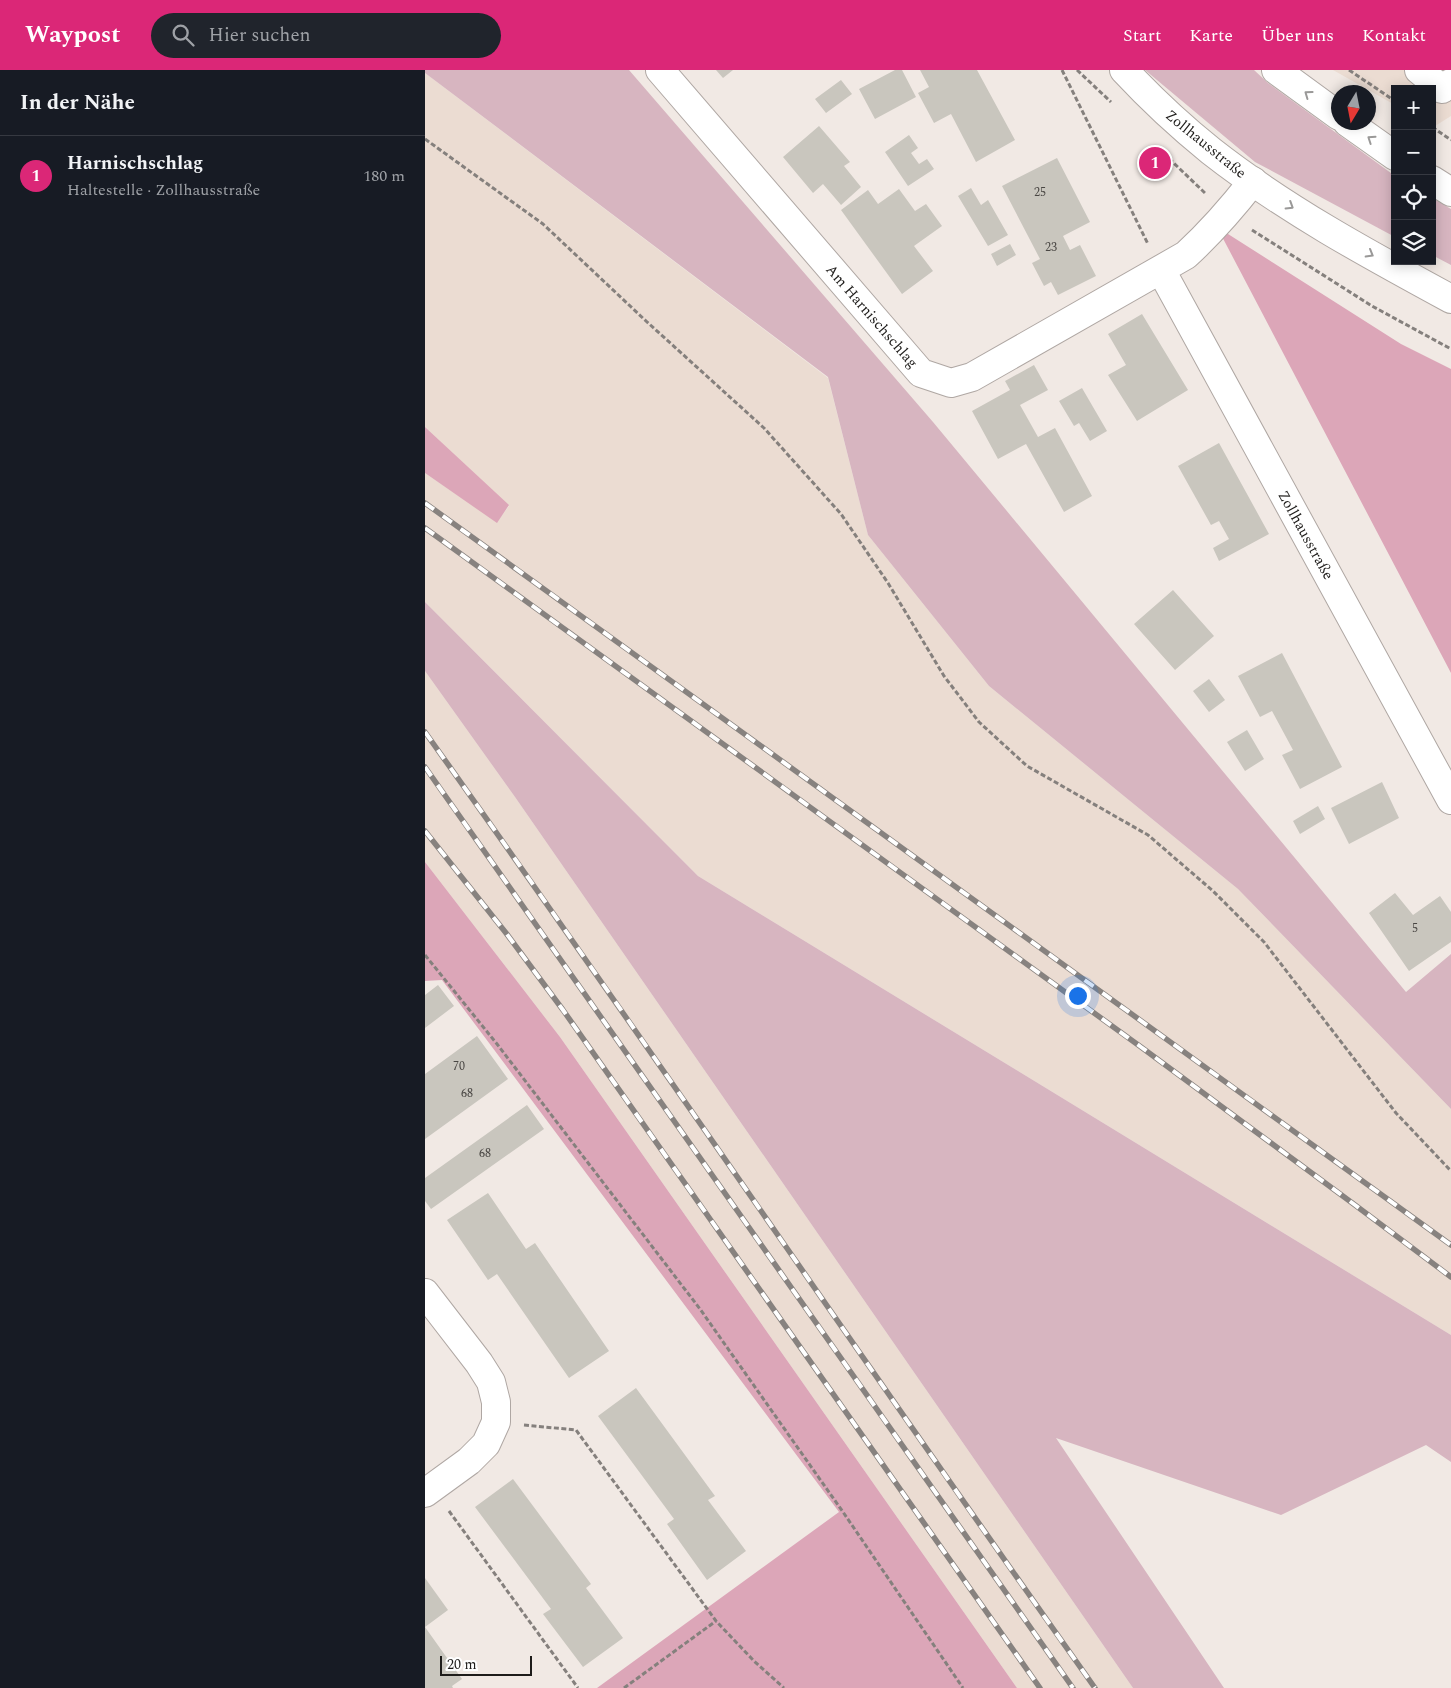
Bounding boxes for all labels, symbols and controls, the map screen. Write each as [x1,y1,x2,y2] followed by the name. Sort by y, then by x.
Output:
[151,13,501,58] search box
[25,17,121,53] text: Waypost
[169,21,197,49] icon: search
[209,21,311,50] text: Hier suchen
[1123,22,1161,49] text: Start
[1189,22,1233,49] text: Karte
[1261,22,1334,49] text: Über uns
[1362,22,1426,49] text: Kontakt
[1331,85,1376,130] north arrow
[1391,85,1436,265] map controls
[1391,85,1436,130] button: +
[20,87,135,119] text: In der Nähe
[1305,91,1314,99] one-way arrow
[1160,104,1251,184] street label: Zollhausstraße
[1391,130,1436,175] button: −
[1367,136,1376,145] one-way arrow
[1139,144,1171,182] pin: 1
[67,149,203,178] text: Harnischschlag
[32,164,40,188] text: 1
[363,164,405,188] text: 180 m
[1391,175,1436,220] button: locate
[67,178,260,202] text: Haltestelle · Zollhausstraße
[1034,183,1046,202] house number: 25
[1284,200,1294,209] one-way arrow
[1391,220,1436,265] button: layers
[1045,238,1057,257] house number: 23
[1365,248,1374,258] one-way arrow
[820,259,923,373] street label: Am Harnischschlag
[1272,487,1340,584] street label: Zollhausstraße
[1412,919,1418,938] house number: 5
[1065,983,1091,1009] your location
[453,1057,465,1076] house number: 70
[461,1084,473,1103] house number: 68
[479,1144,491,1163] house number: 68
[440,1653,533,1676] scale bar
[447,1654,477,1675] text: 20 m

